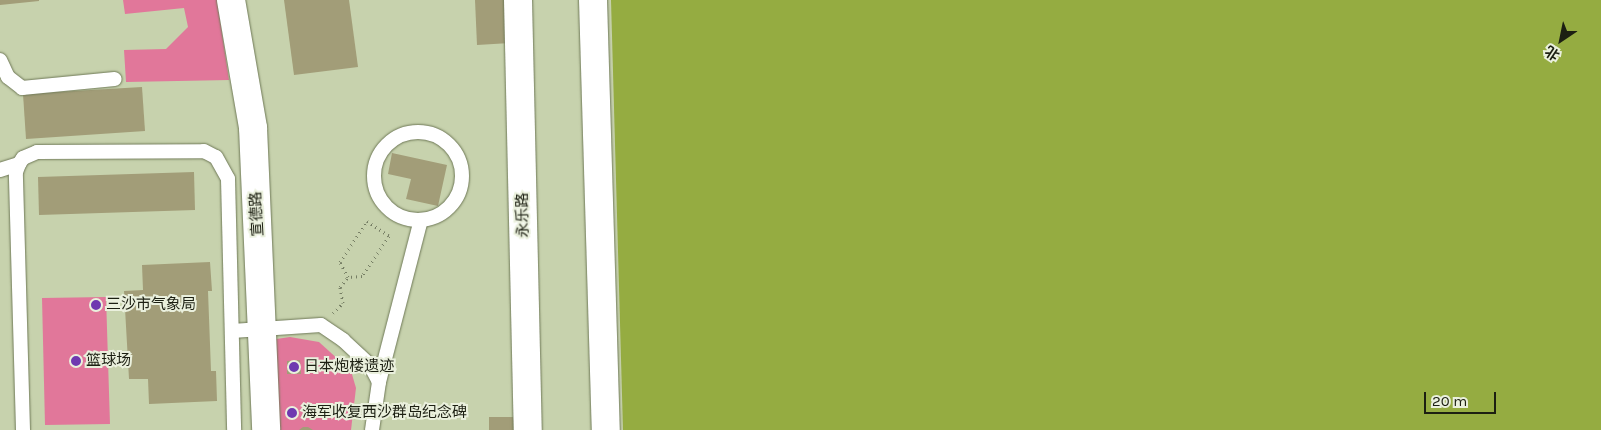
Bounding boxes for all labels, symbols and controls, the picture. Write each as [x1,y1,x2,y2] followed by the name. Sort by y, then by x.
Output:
[1536,15,1586,65] north arrow
[1542,42,1563,64] text: 北
[247,191,267,237] street label: 宣德路
[514,192,532,238] street label: 永乐路
[106,296,196,314] place label: 三沙市气象局
[90,299,102,311] marker: 三沙市气象局
[86,352,131,370] place label: 篮球场
[70,355,82,367] marker: 篮球场
[304,358,394,376] place label: 日本炮楼遗迹
[288,361,300,373] marker: 日本炮楼遗迹
[1426,382,1498,414] scale bar
[1432,392,1467,410] text: 20 m
[302,404,467,422] place label: 海军收复西沙群岛纪念碑
[286,407,298,419] marker: 海军收复西沙群岛纪念碑

